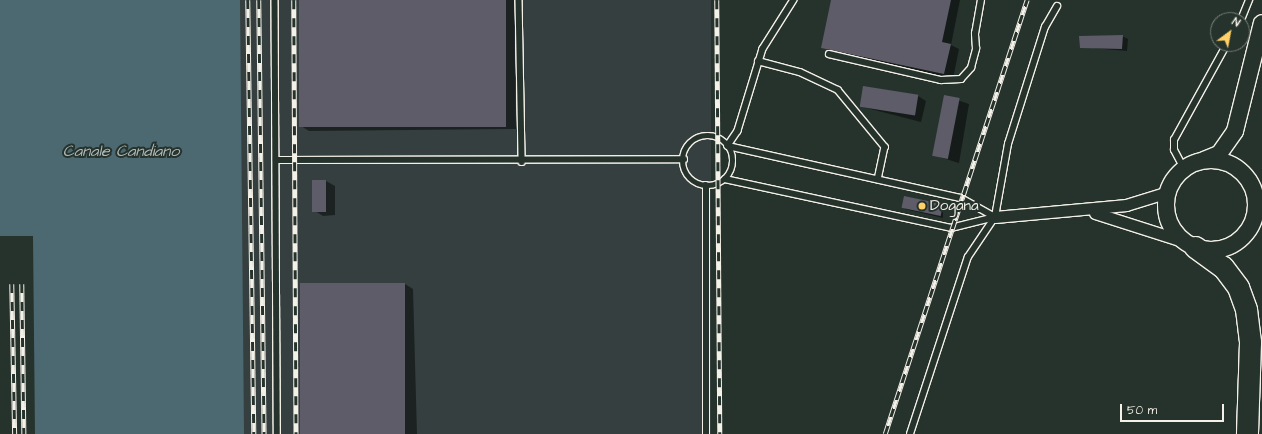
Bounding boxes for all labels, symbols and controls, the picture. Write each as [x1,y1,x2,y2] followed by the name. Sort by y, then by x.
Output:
[1210,12,1250,52] north arrow
[1229,14,1243,30] text: N
[63,141,179,161] water label: Canale Candiano
[930,197,979,215] place label: Dogana
[917,201,927,211] marker: Dogana
[1122,396,1226,422] scale bar
[1127,402,1157,419] text: 50 m

